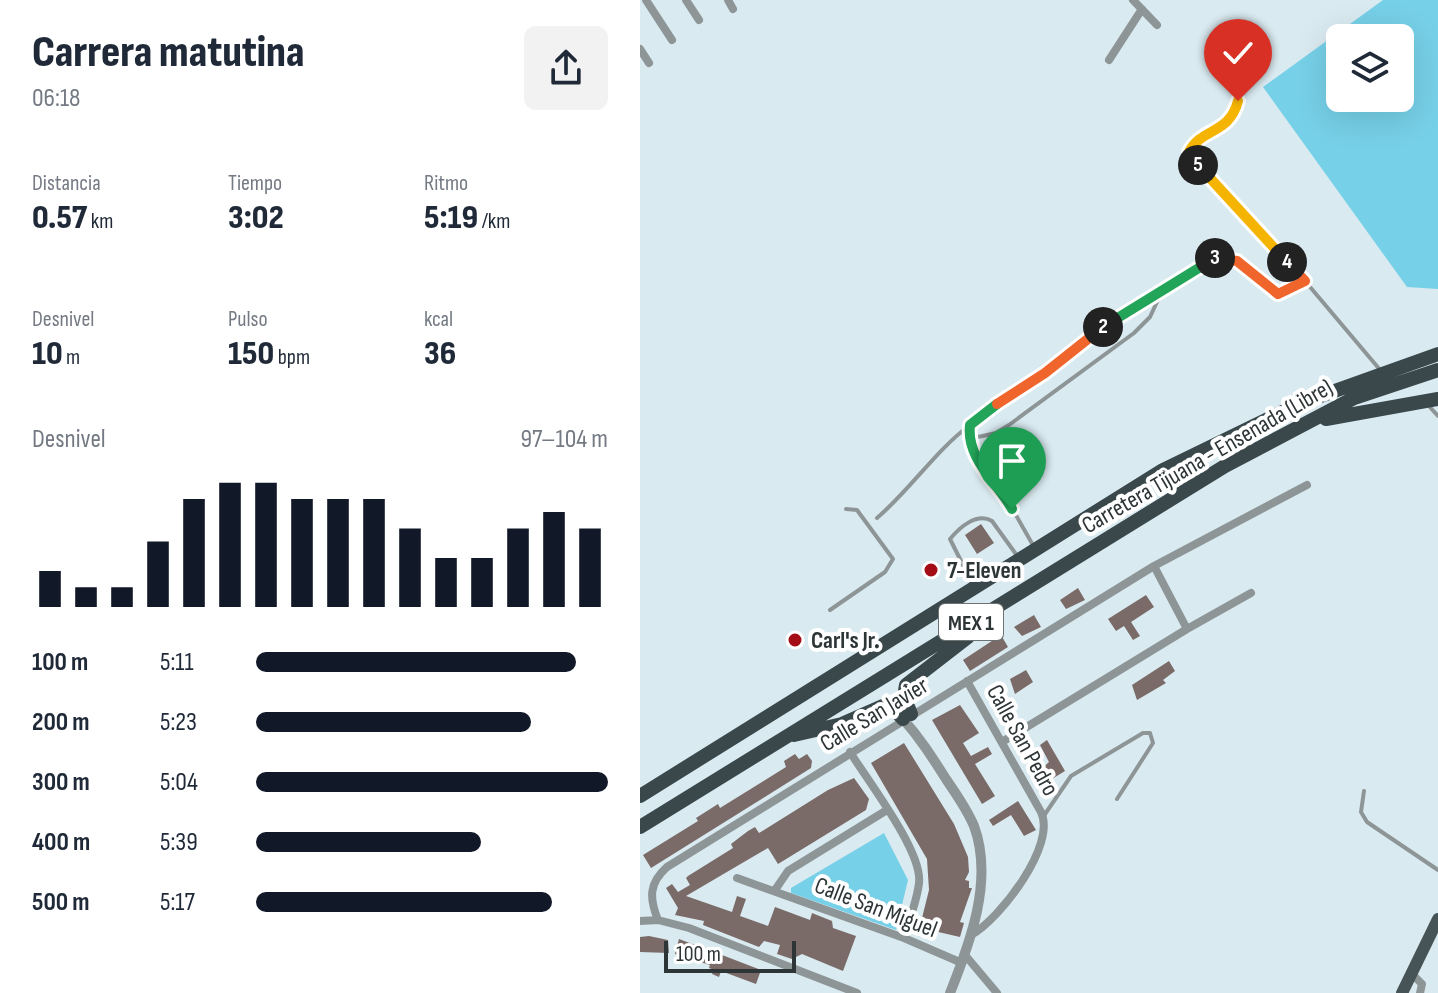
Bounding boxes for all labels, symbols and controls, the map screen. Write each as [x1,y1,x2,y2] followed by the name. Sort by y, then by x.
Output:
[1204,19,1272,101] pin
[1326,24,1414,112] map controls
[1326,24,1414,112] button: layers
[32,26,305,79] text: Carrera matutina
[524,26,608,110] button: share
[1216,31,1260,75] icon: check
[32,83,80,114] text: 06:18
[1178,145,1218,185] pin: 5
[1193,151,1203,178] text: 5
[32,170,101,197] text: Distancia
[228,170,282,197] text: Tiempo
[424,170,468,197] text: Ritmo
[32,197,87,238] text: 0.57
[228,197,284,238] text: 3:02
[424,197,478,238] text: 5:19
[87,208,113,235] text: km
[478,208,510,235] text: /km
[1195,238,1235,278] pin: 3
[1267,242,1307,282] pin: 4
[1210,244,1220,271] text: 3
[1282,248,1292,275] text: 4
[32,306,94,333] text: Desnivel
[228,306,268,333] text: Pulso
[424,306,453,333] text: kcal
[1083,307,1123,347] pin: 2
[1098,313,1108,340] text: 2
[32,333,63,374] text: 10
[228,333,274,374] text: 150
[424,333,456,374] text: 36
[63,344,80,371] text: m
[274,344,310,371] text: bpm
[1077,373,1338,540] street label: Carretera Tijuana - Ensenada (Libre)
[32,424,106,455] text: Desnivel
[521,424,608,455] text: 97–104 m
[978,427,1046,509] pin
[990,439,1034,483] icon: arrive
[947,556,1021,585] place label: 7-Eleven
[922,561,940,579] marker: 7-Eleven
[939,604,1003,640] road number: MEX 1
[811,626,879,655] place label: Carl's Jr.
[786,631,804,649] marker: Carl's Jr.
[32,647,88,678] text: 100 m
[160,647,194,678] text: 5:11
[815,671,934,758] street label: Calle San Javier
[980,680,1065,801] street label: Calle San Pedro
[32,707,89,738] text: 200 m
[160,707,197,738] text: 5:23
[32,767,90,798] text: 300 m
[160,767,198,798] text: 5:04
[32,827,90,858] text: 400 m
[160,827,198,858] text: 5:39
[810,871,941,944] street label: Calle San Miguel
[32,887,89,918] text: 500 m
[160,887,195,918] text: 5:17
[664,937,796,973] scale bar
[676,941,721,968] text: 100 m

